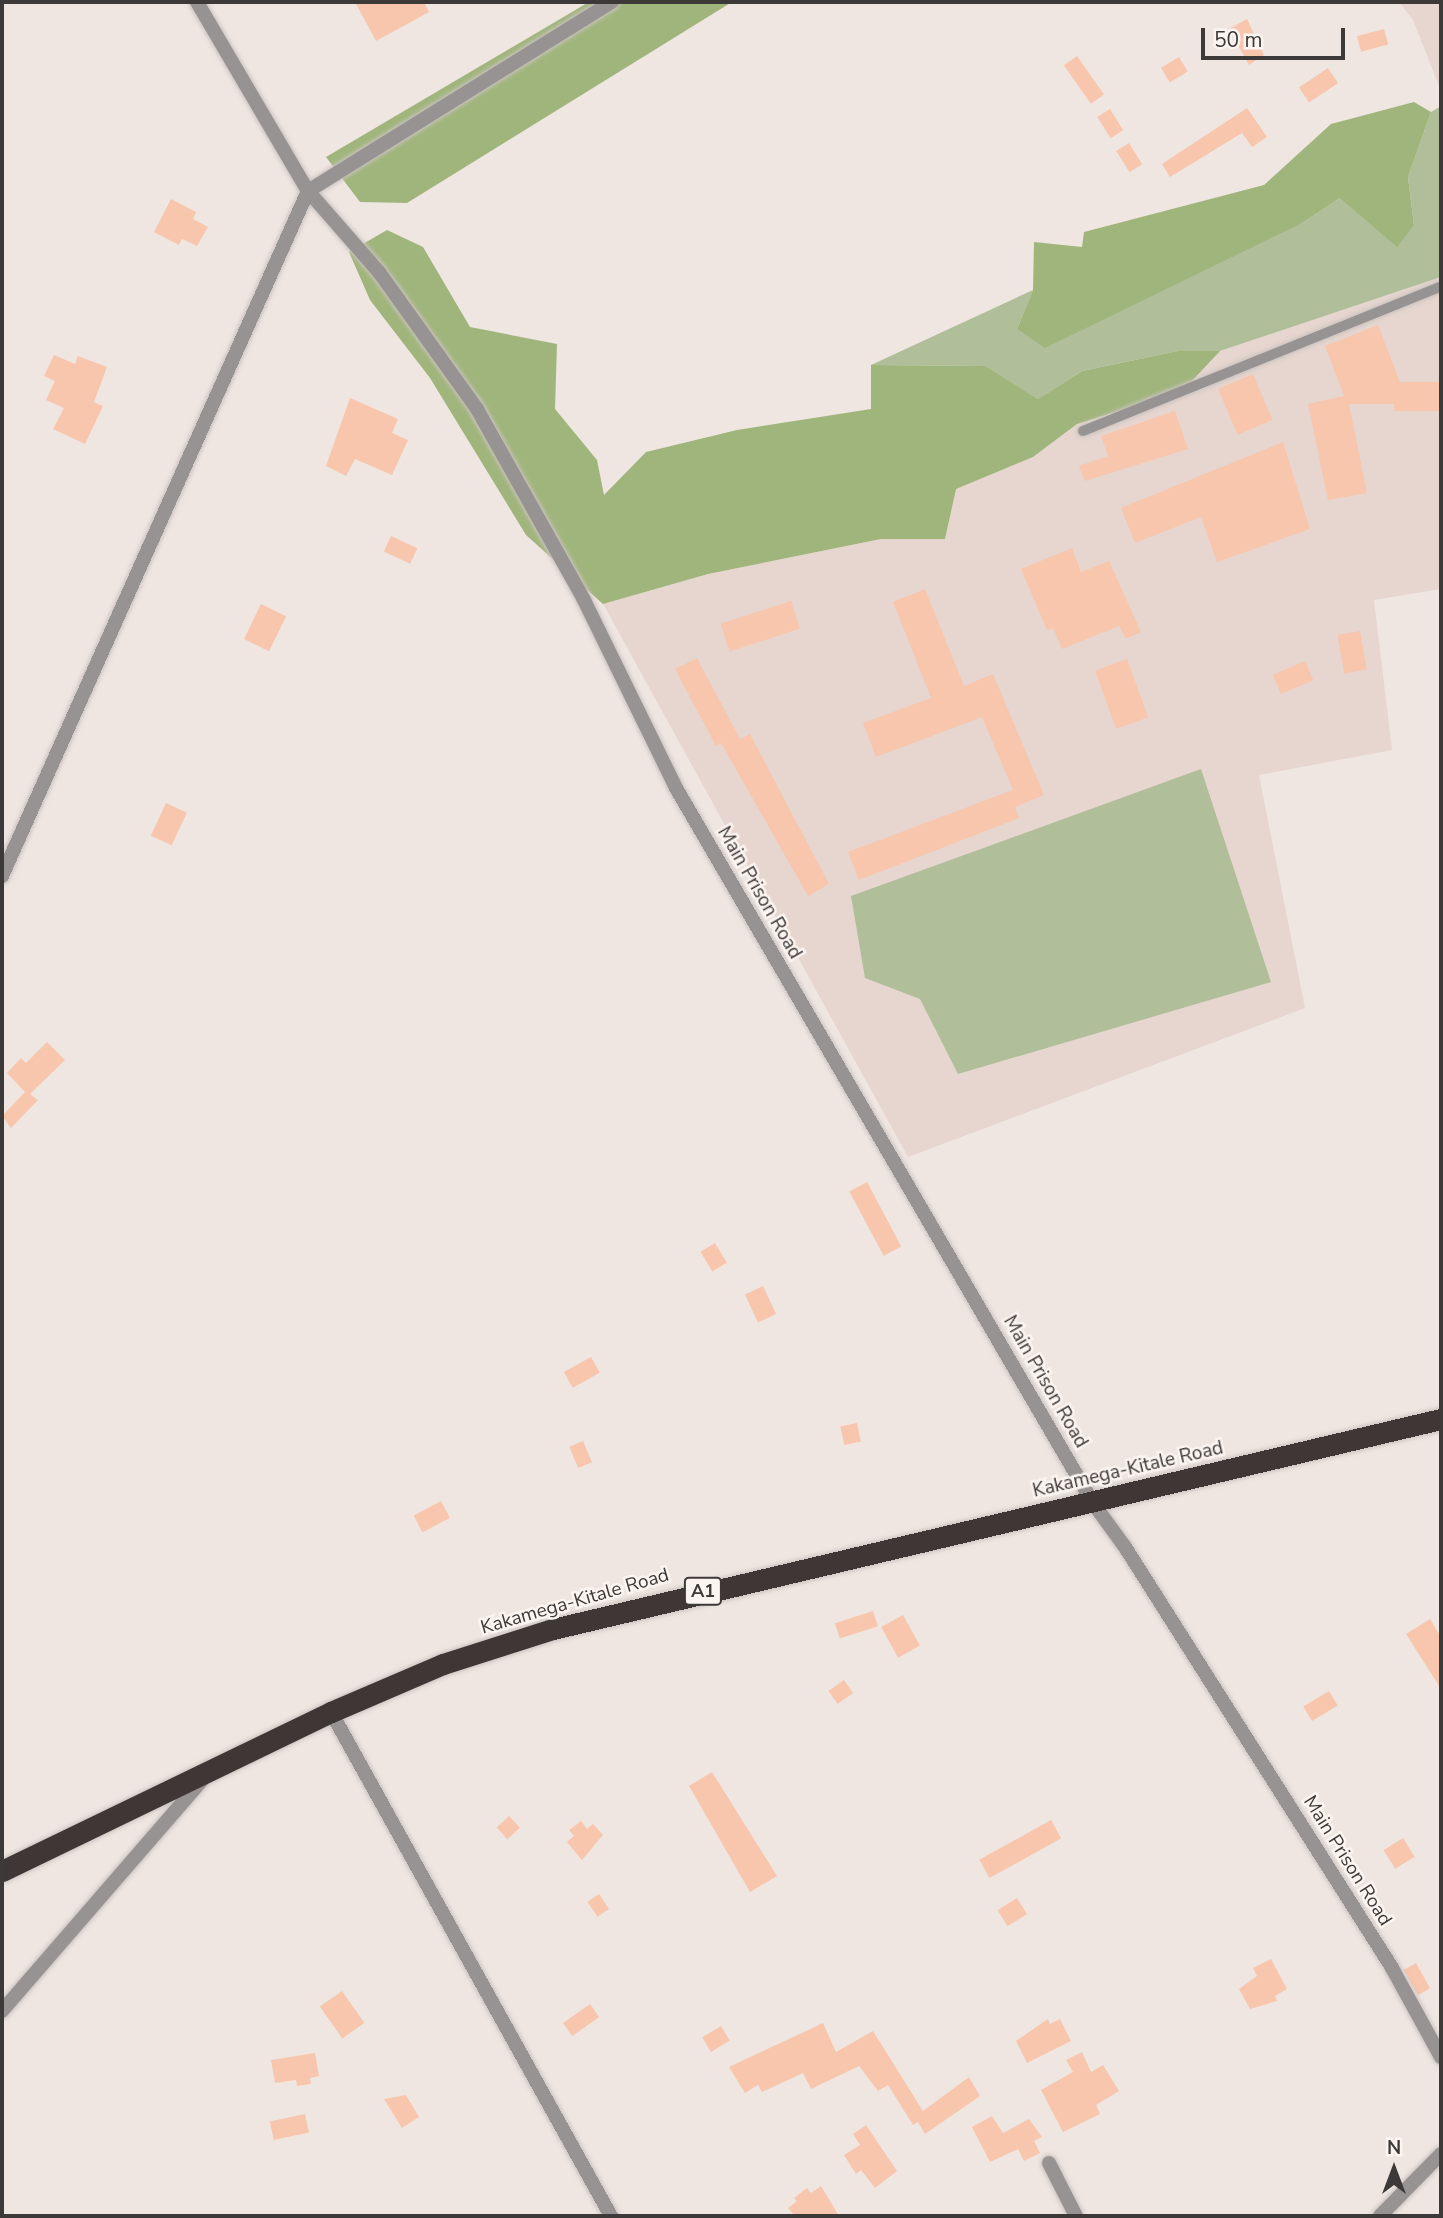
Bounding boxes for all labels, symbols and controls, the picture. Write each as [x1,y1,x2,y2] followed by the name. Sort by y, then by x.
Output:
[1205,14,1348,58] scale bar
[1214,26,1263,54] text: 50 m
[712,823,806,963] street label: Main Prison Road
[998,1312,1092,1452] street label: Main Prison Road
[1031,1437,1225,1503] street label: Kakamega-Kitale Road
[478,1564,672,1640] street label: Kakamega-Kitale Road
[684,1576,722,1606] road number: A1
[1298,1792,1396,1930] street label: Main Prison Road
[1359,2134,1429,2204] north arrow
[1387,2135,1401,2161] text: N

